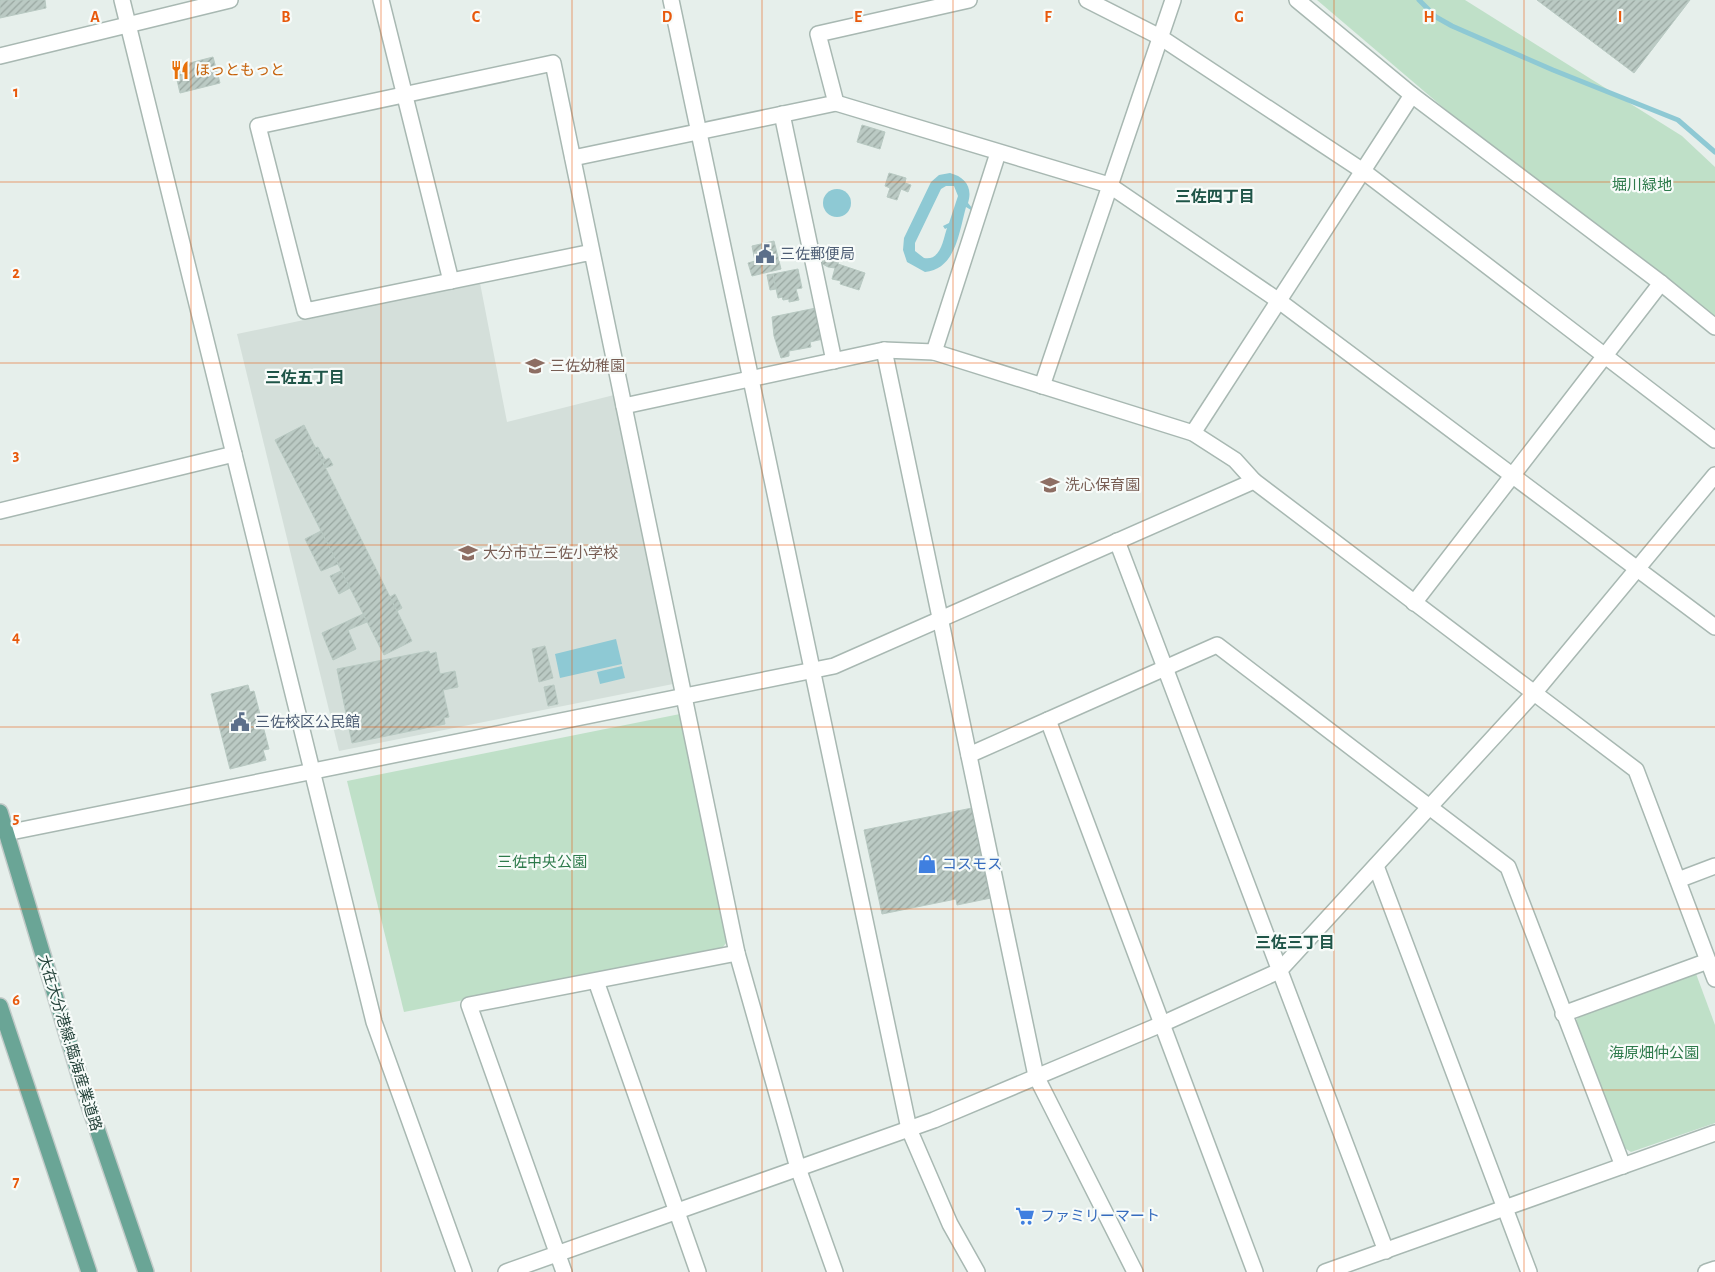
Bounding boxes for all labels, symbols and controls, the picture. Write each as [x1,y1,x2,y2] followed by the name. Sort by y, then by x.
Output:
[90,9,100,25] text: A
[281,9,291,25] text: B
[472,9,481,25] text: C
[662,9,673,25] text: D
[854,9,862,25] text: E
[1044,9,1052,25] text: F
[1234,9,1244,25] text: G
[1423,9,1435,25] text: H
[1618,9,1622,25] text: I
[169,59,191,81] restaurant icon: ほっともっと
[195,62,285,78] place label: ほっともっと
[13,84,19,100] text: 1
[1612,177,1672,193] park label: 堀川緑地
[1175,188,1255,205] district label: 三佐四丁目
[754,243,776,265] public building icon: 三佐郵便局
[780,246,855,262] place label: 三佐郵便局
[12,265,20,281] text: 2
[524,355,546,377] school or university icon: 三佐幼稚園
[550,358,625,374] place label: 三佐幼稚園
[265,369,345,386] district label: 三佐五丁目
[13,447,20,463] text: 3
[1039,474,1061,496] school or university icon: 洗心保育園
[1065,477,1140,493] place label: 洗心保育園
[457,542,479,564] school or university icon: 大分市立三佐小学校
[483,545,618,561] place label: 大分市立三佐小学校
[12,629,20,645] text: 4
[229,711,251,733] public building icon: 三佐校区公民館
[255,714,360,730] place label: 三佐校区公民館
[13,810,20,826] text: 5
[916,853,938,875] shop icon: コスモス
[497,854,587,870] park label: 三佐中央公園
[942,857,1002,872] place label: コスモス
[1255,934,1335,951] district label: 三佐三丁目
[36,953,104,1133] street label: 大在大分港線;臨海産業道路
[12,992,20,1008] text: 6
[1609,1044,1699,1061] park label: 海原畑仲公園
[13,1174,20,1190] text: 7
[1014,1205,1036,1227] supermarket icon: ファミリーマート
[1040,1209,1160,1224] place label: ファミリーマート

